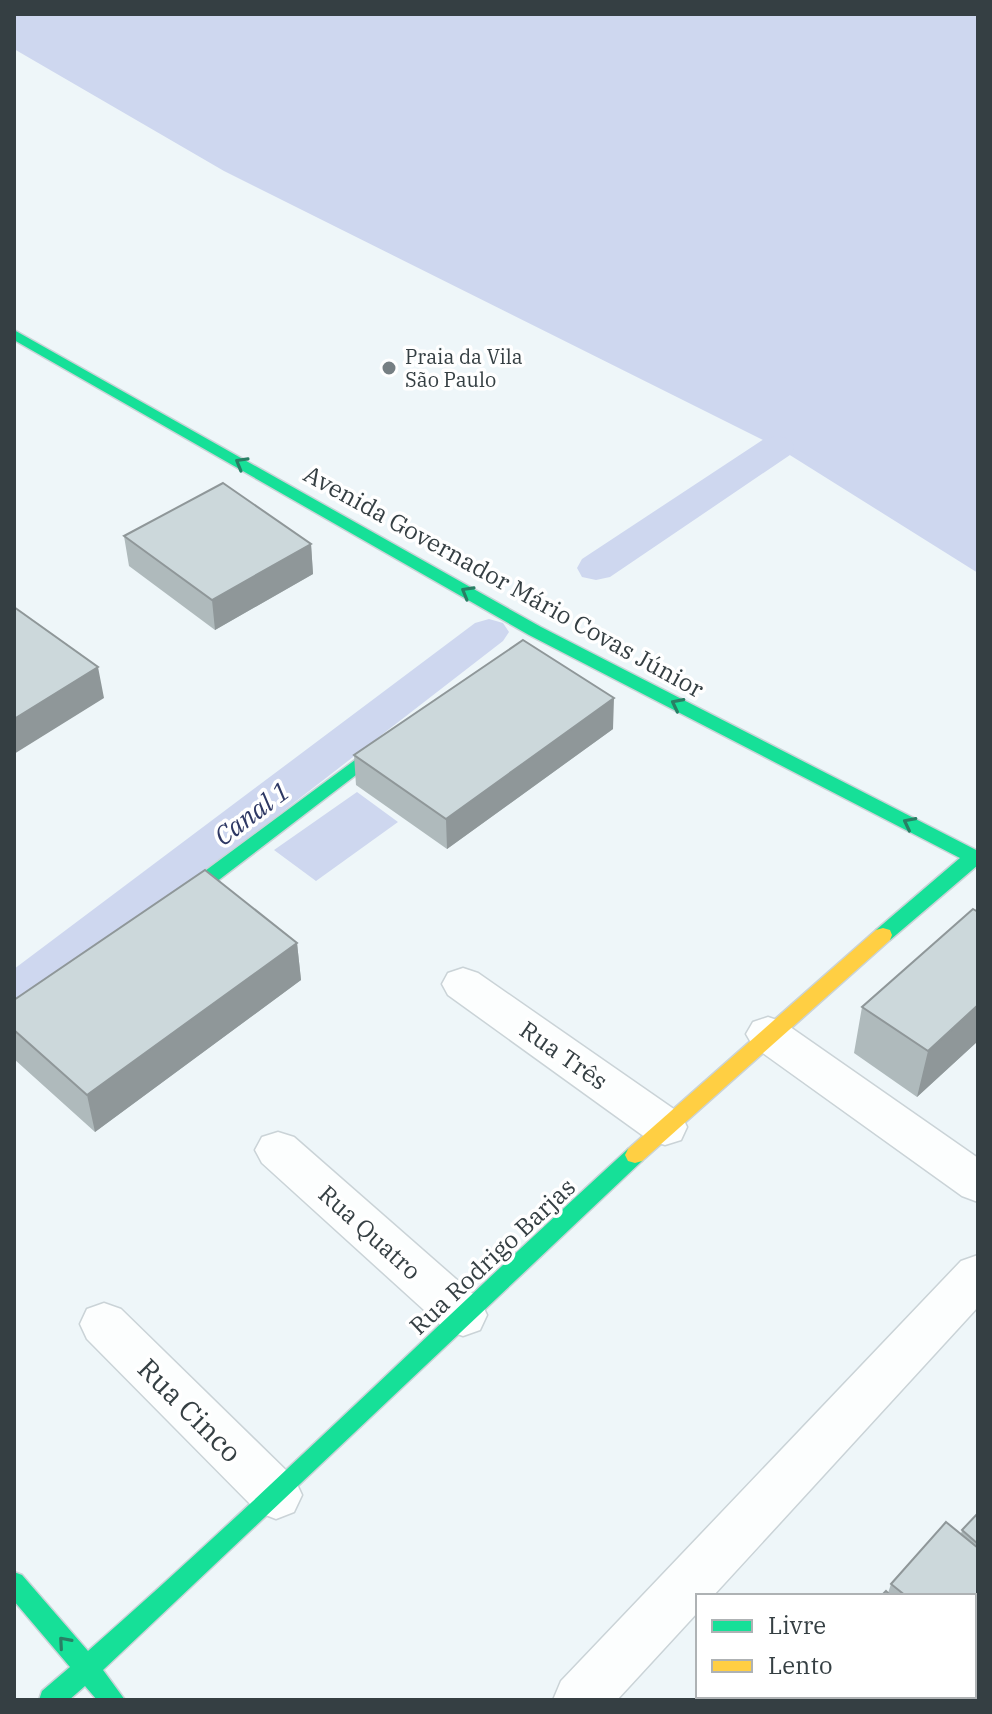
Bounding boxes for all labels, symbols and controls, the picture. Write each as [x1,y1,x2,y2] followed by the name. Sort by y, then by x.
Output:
[405,343,523,393] place label: Praia da Vila São Paulo
[380,359,398,377] marker: Praia da Vila São Paulo
[235,457,250,473] one-way arrow
[298,457,710,705] street label: Avenida Governador Mário Covas Júnior
[461,586,476,602] one-way arrow
[671,698,686,714] one-way arrow
[207,774,295,852] water label: Canal 1
[902,817,917,832] one-way arrow
[514,1013,614,1097] street label: Rua Três
[402,1171,582,1341] street label: Rua Rodrigo Barjas
[312,1178,428,1286] street label: Rua Quatro
[130,1350,250,1470] street label: Rua Cinco
[696,1594,976,1698] legend
[768,1609,826,1641] text: Livre
[59,1636,74,1651] one-way arrow
[768,1649,832,1681] text: Lento

